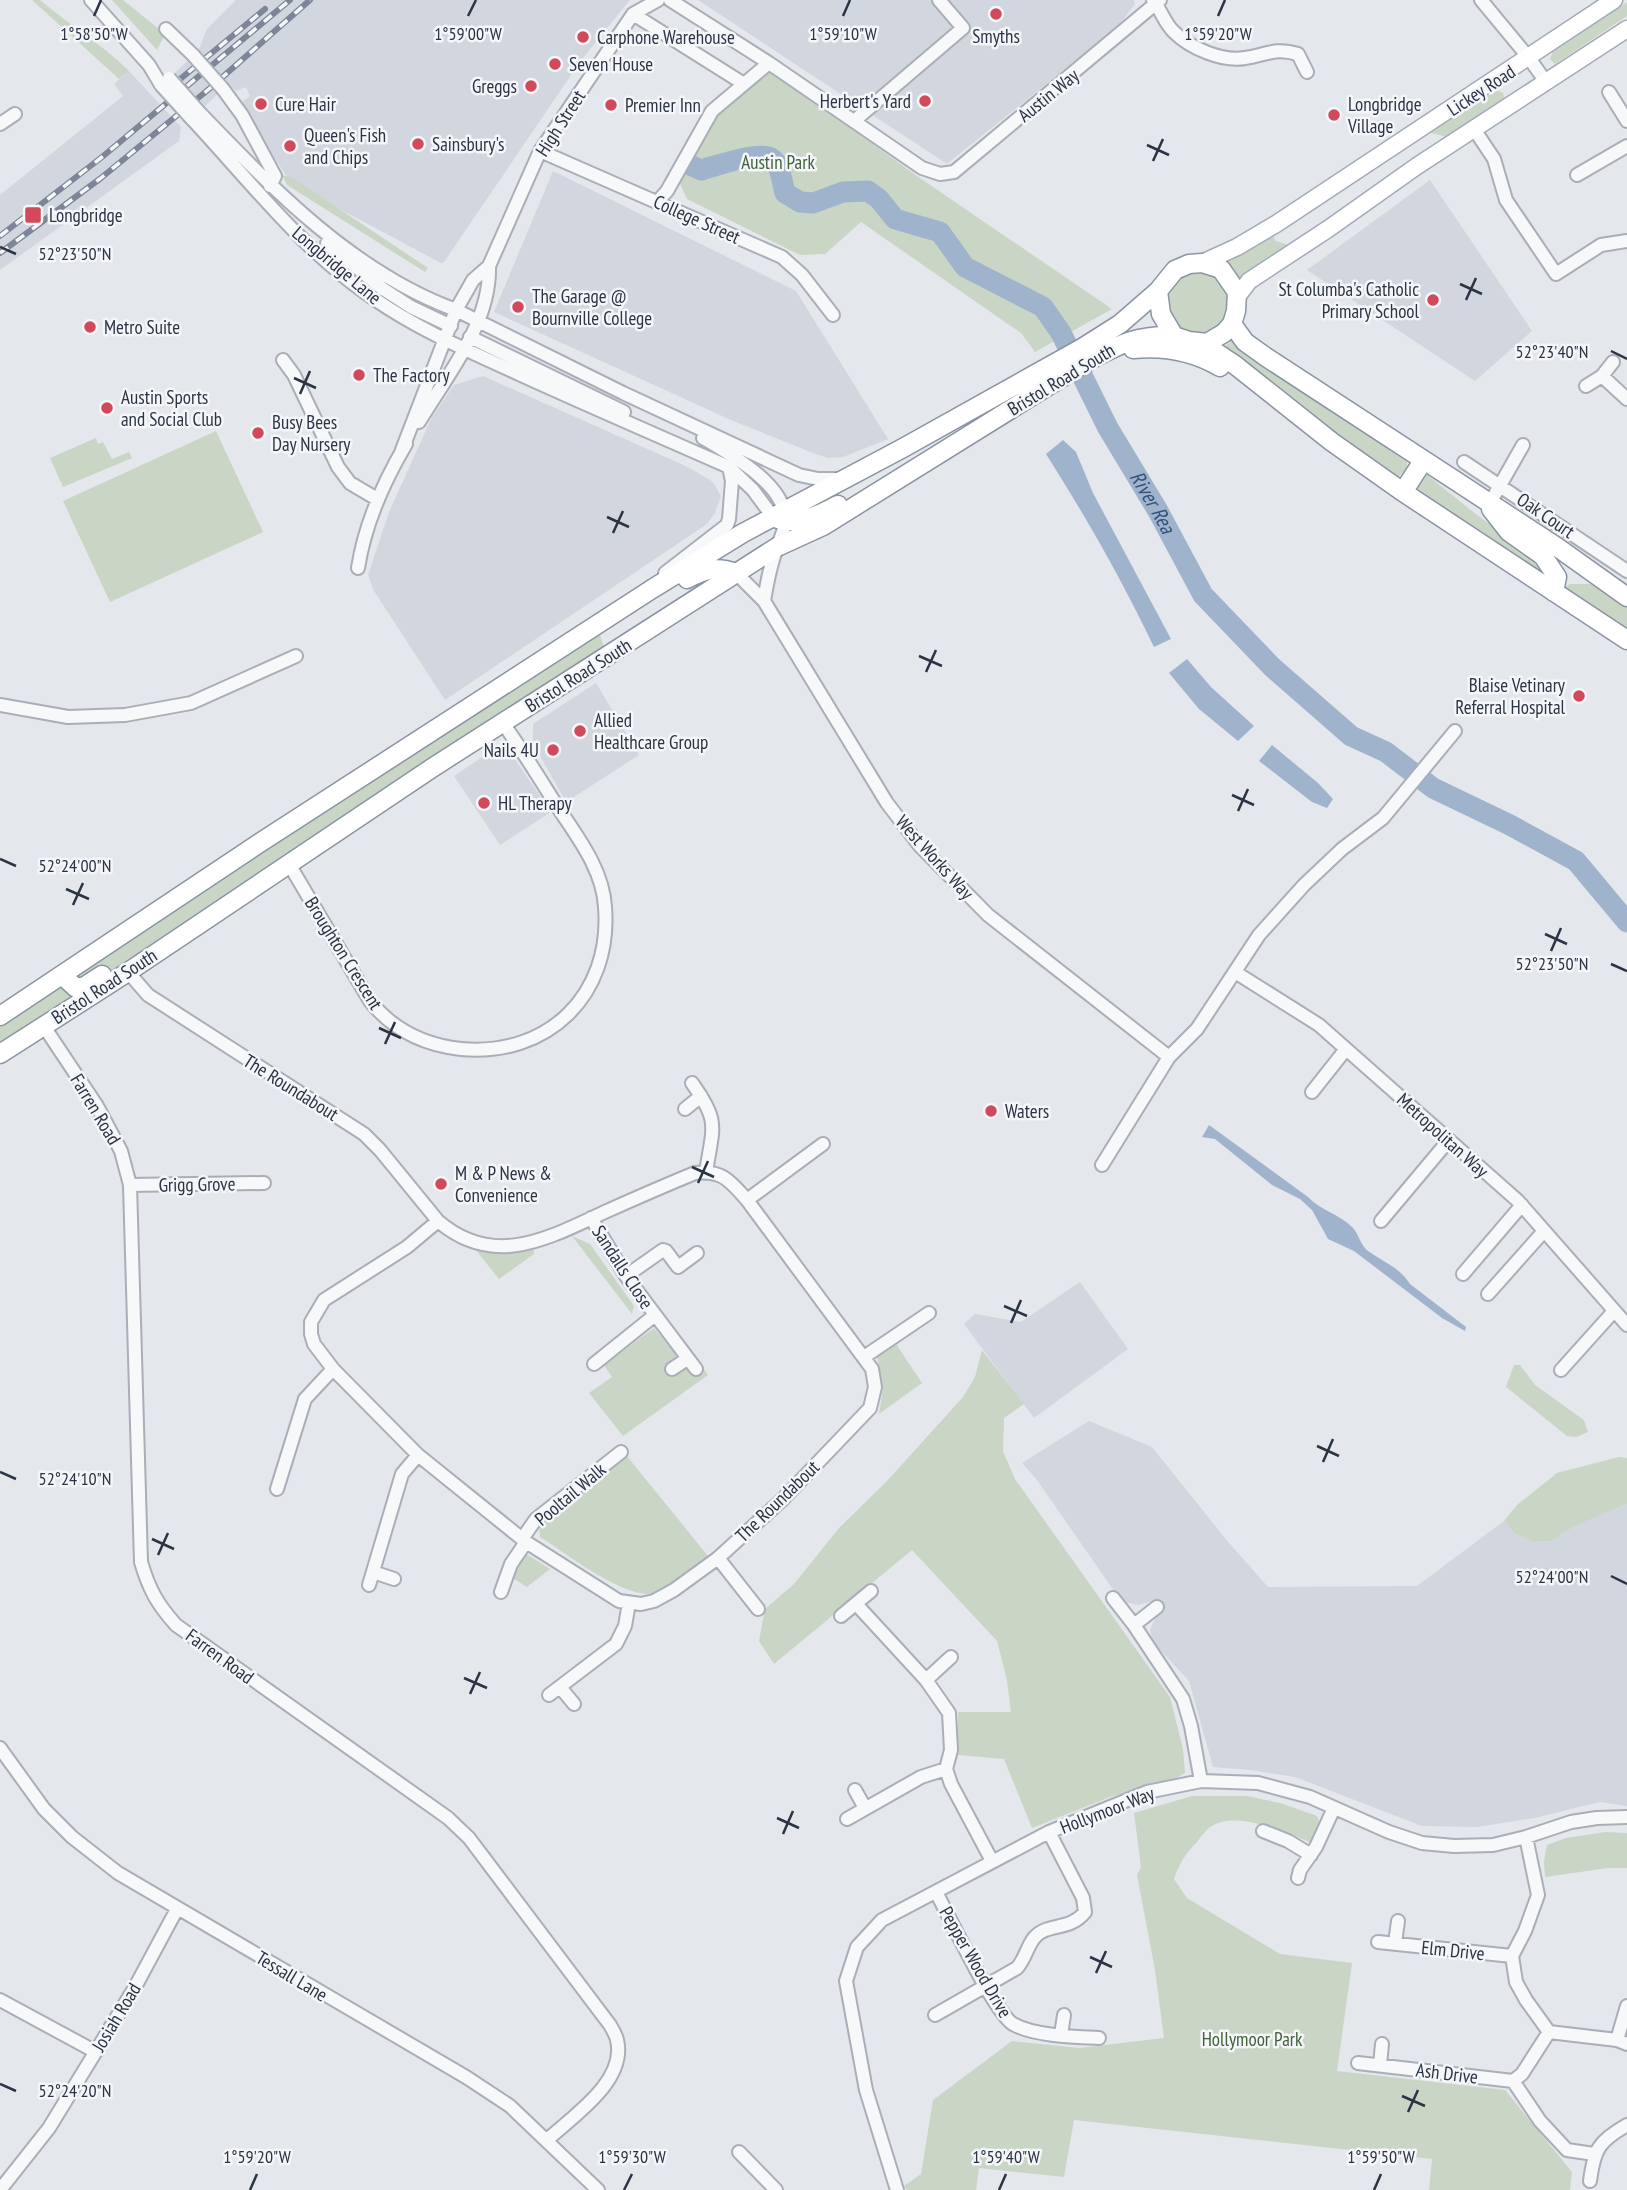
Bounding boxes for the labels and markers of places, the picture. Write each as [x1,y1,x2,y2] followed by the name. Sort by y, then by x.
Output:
[988,6,1004,22] marker: Smyths
[972,24,1020,48] place label: Smyths
[597,25,735,49] place label: Carphone Warehouse
[575,29,591,45] marker: Carphone Warehouse
[569,52,653,76] place label: Seven House
[547,56,563,72] marker: Seven House
[472,74,517,98] place label: Greggs
[523,78,539,94] marker: Greggs
[820,89,911,113] place label: Herbert's Yard
[275,92,337,116] place label: Cure Hair
[1347,92,1422,138] place label: Longbridge Village
[625,93,701,117] place label: Premier Inn
[917,93,933,109] marker: Herbert's Yard
[253,96,269,112] marker: Cure Hair
[603,97,619,113] marker: Premier Inn
[1326,107,1342,123] marker: Longbridge Village
[304,123,386,169] place label: Queen's Fish and Chips
[432,132,504,156] place label: Sainsbury's
[410,136,426,152] marker: Sainsbury's
[282,138,298,154] marker: Queen's Fish and Chips
[49,203,123,227] place label: Longbridge
[23,205,43,225] marker: Longbridge
[1278,277,1420,323] place label: St Columba's Catholic Primary School
[532,284,652,330] place label: The Garage @ Bournville College
[1425,292,1441,308] marker: St Columba's Catholic Primary School
[510,299,526,315] marker: The Garage @ Bournville College
[104,315,180,339] place label: Metro Suite
[82,319,98,335] marker: Metro Suite
[373,363,450,387] place label: The Factory
[351,367,367,383] marker: The Factory
[121,385,222,431] place label: Austin Sports and Social Club
[99,400,115,416] marker: Austin Sports and Social Club
[272,410,351,456] place label: Busy Bees Day Nursery
[250,425,266,441] marker: Busy Bees Day Nursery
[1455,673,1566,719] place label: Blaise Vetinary Referral Hospital
[1571,688,1587,704] marker: Blaise Vetinary Referral Hospital
[594,708,708,754] place label: Allied Healthcare Group
[572,723,588,739] marker: Allied Healthcare Group
[484,738,539,762] place label: Nails 4U
[545,742,561,758] marker: Nails 4U
[498,791,573,815] place label: HL Therapy
[476,795,492,811] marker: HL Therapy
[1005,1099,1049,1123] place label: Waters
[983,1103,999,1119] marker: Waters
[455,1161,552,1207] place label: M & P News & Convenience
[433,1176,449,1192] marker: M & P News & Convenience

